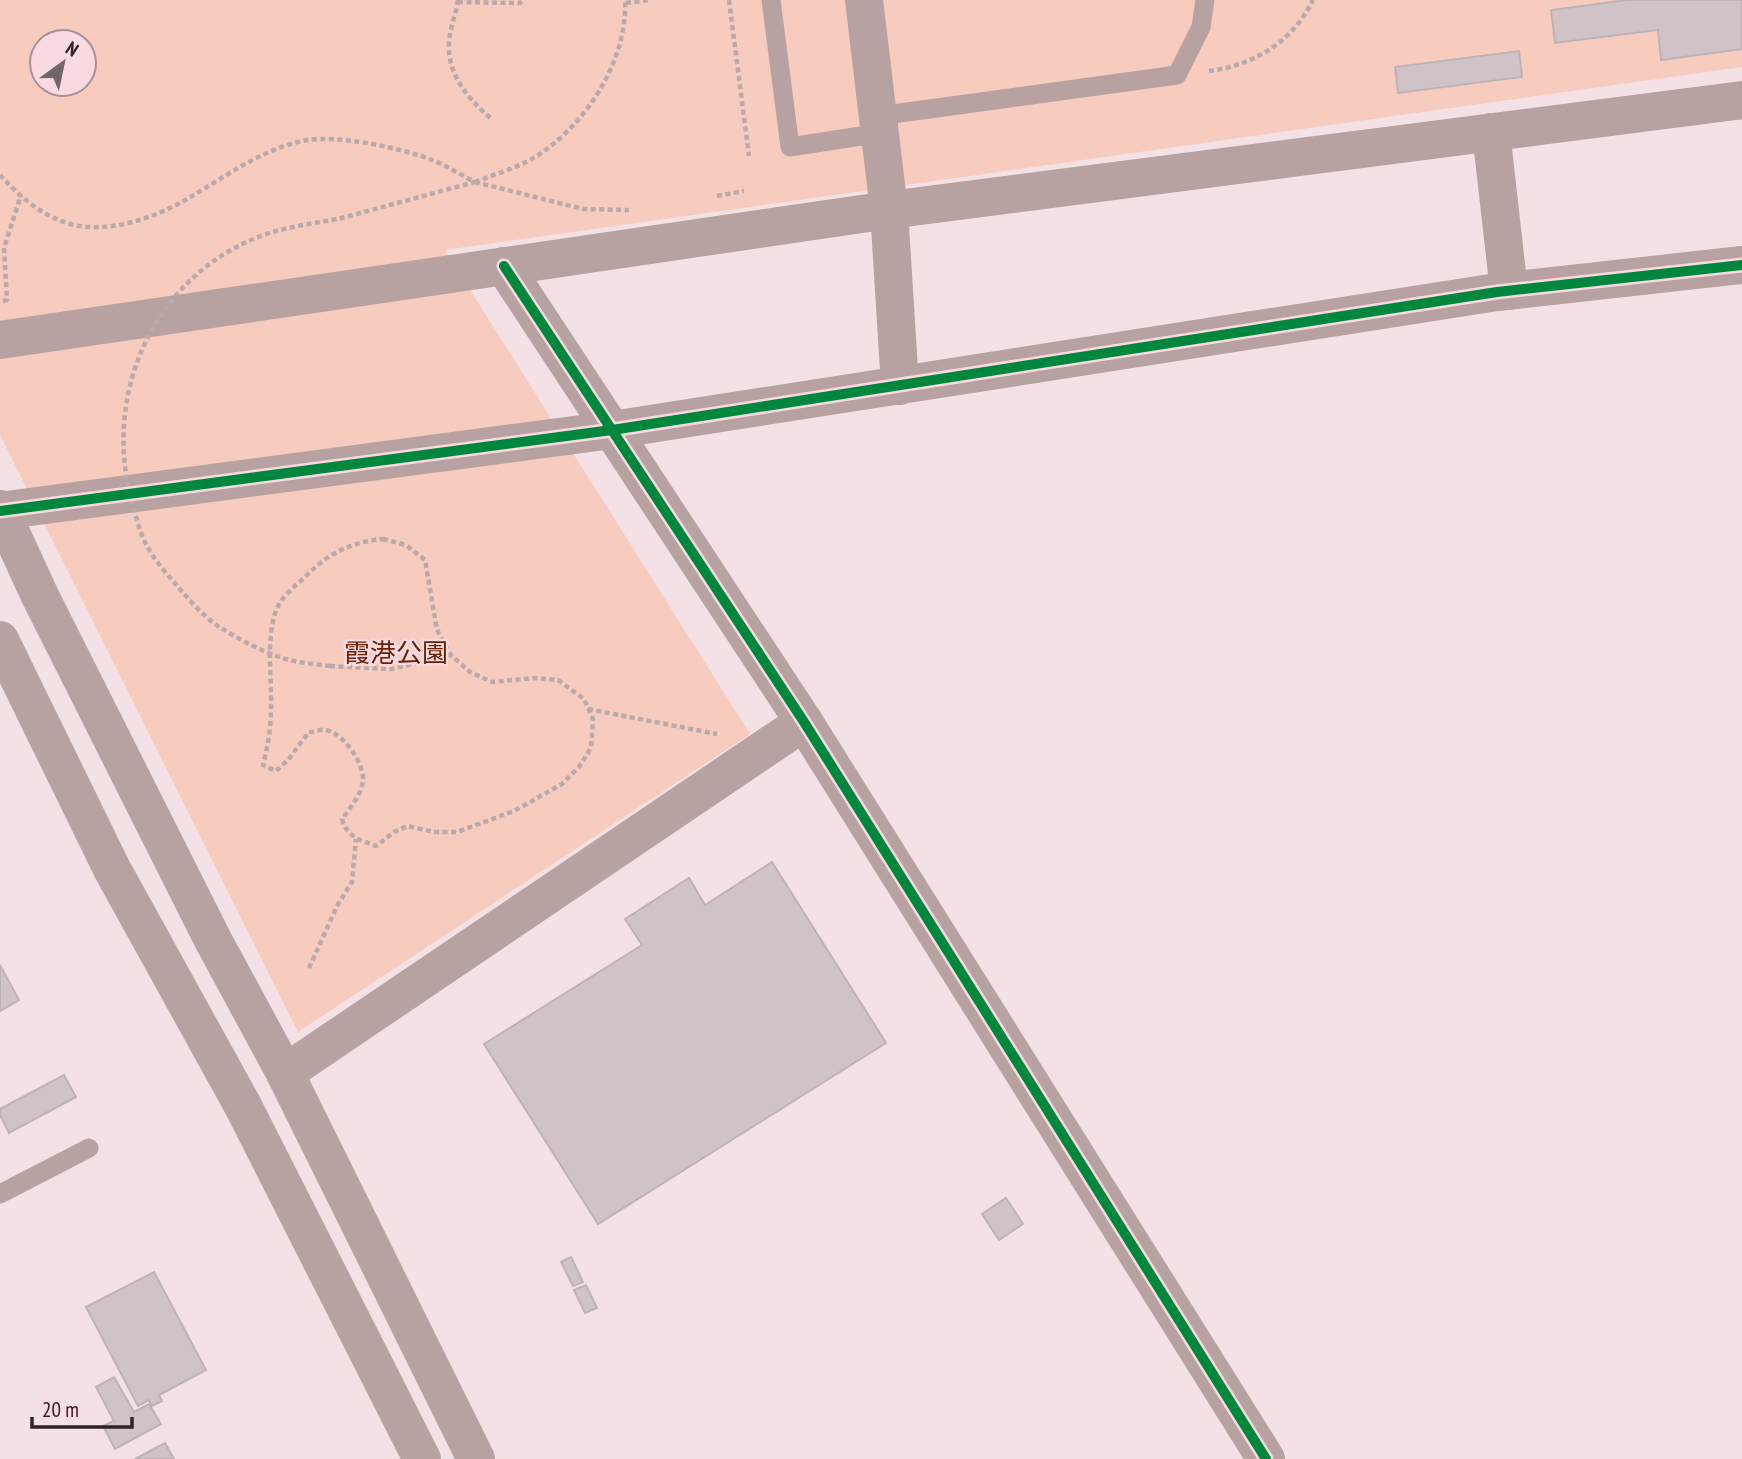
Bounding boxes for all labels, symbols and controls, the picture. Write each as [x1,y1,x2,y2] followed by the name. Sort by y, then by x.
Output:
[28,28,98,98] north arrow
[61,36,83,62] text: N
[344,636,448,669] park label: 霞港公園
[32,1386,131,1430] scale bar
[42,1396,79,1423] text: 20 m

